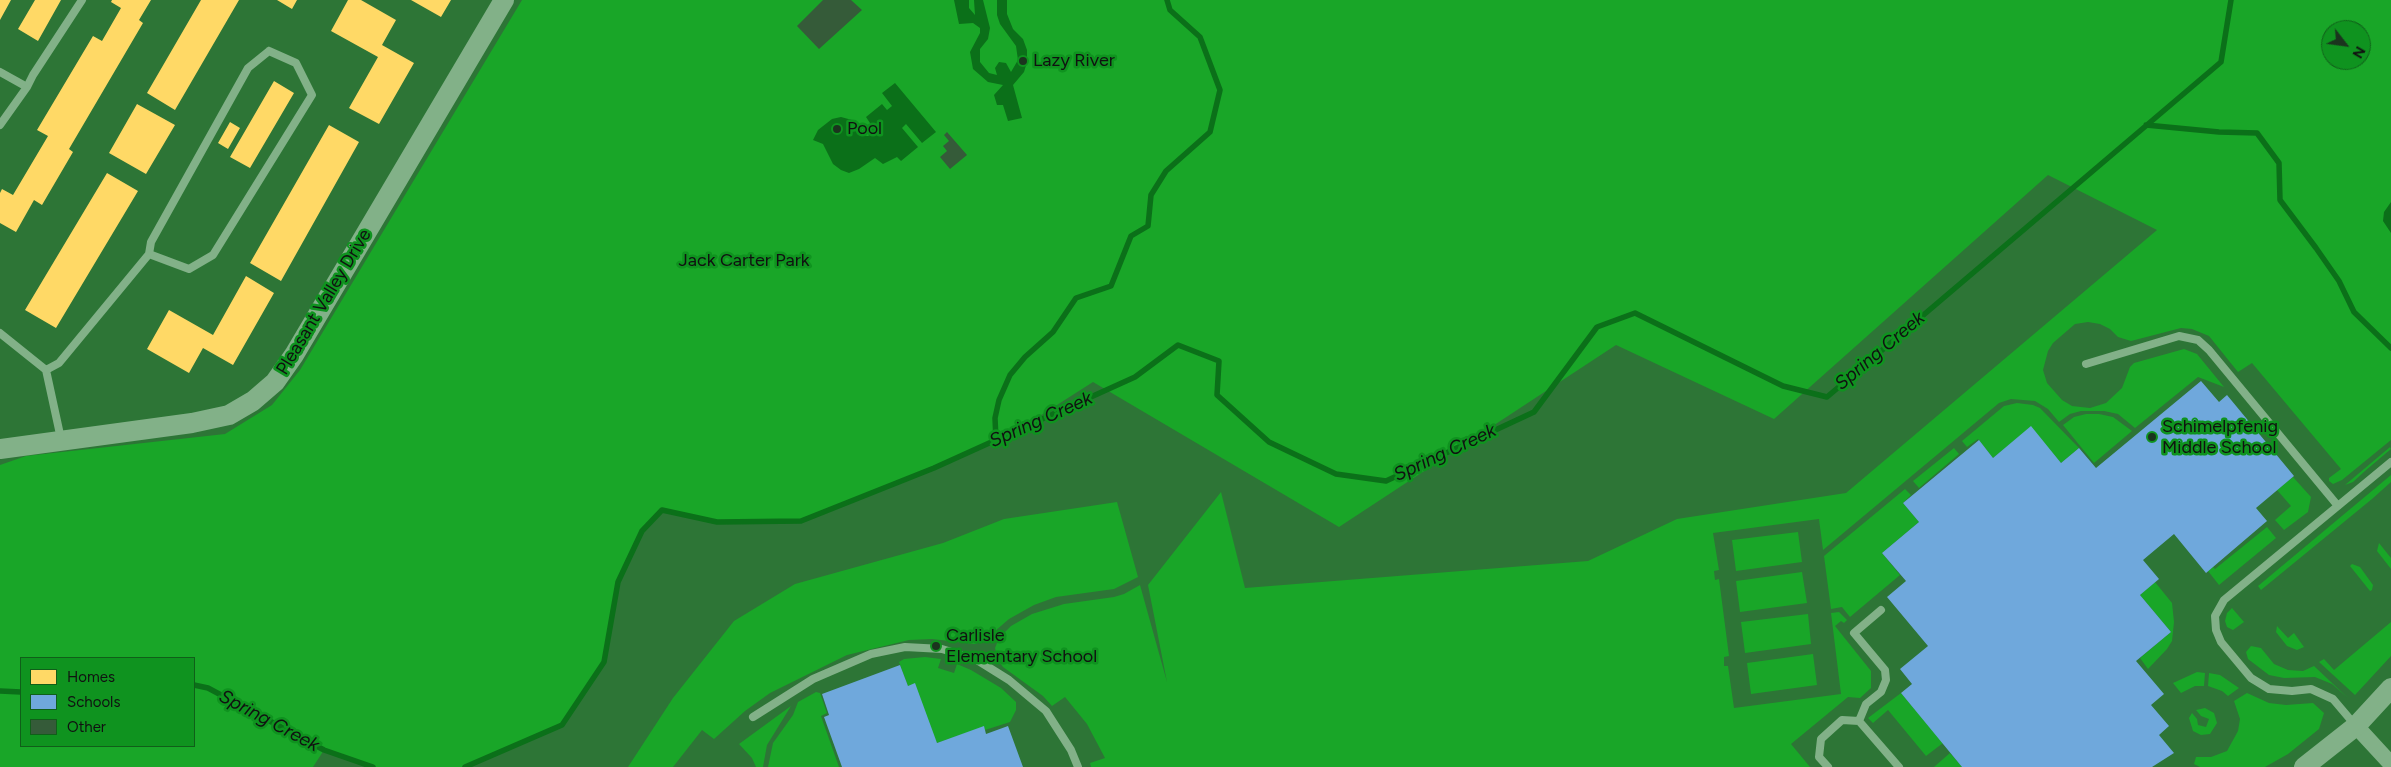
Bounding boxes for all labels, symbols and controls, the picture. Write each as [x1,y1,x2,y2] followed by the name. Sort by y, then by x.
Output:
[2321,20,2371,70] north arrow
[2348,43,2369,61] text: N
[1033,50,1115,72] place label: Lazy River
[1017,55,1029,67] marker: Lazy River
[847,118,882,140] place label: Pool
[831,123,843,135] marker: Pool
[272,225,376,379] street label: Pleasant Valley Drive
[679,250,809,272] park label: Jack Carter Park
[1830,307,1930,395] water label: Spring Creek
[986,387,1096,453] water label: Spring Creek
[2162,416,2278,458] place label: Schimelpfenig Middle School
[1390,419,1500,487] water label: Spring Creek
[2146,431,2158,443] marker: Schimelpfenig Middle School
[946,625,1097,668] place label: Carlisle Elementary School
[930,640,942,652] marker: Carlisle Elementary School
[20,657,195,747] legend
[67,668,115,686] text: Homes
[215,685,323,757] water label: Spring Creek
[67,693,120,711] text: Schools
[67,718,106,736] text: Other

